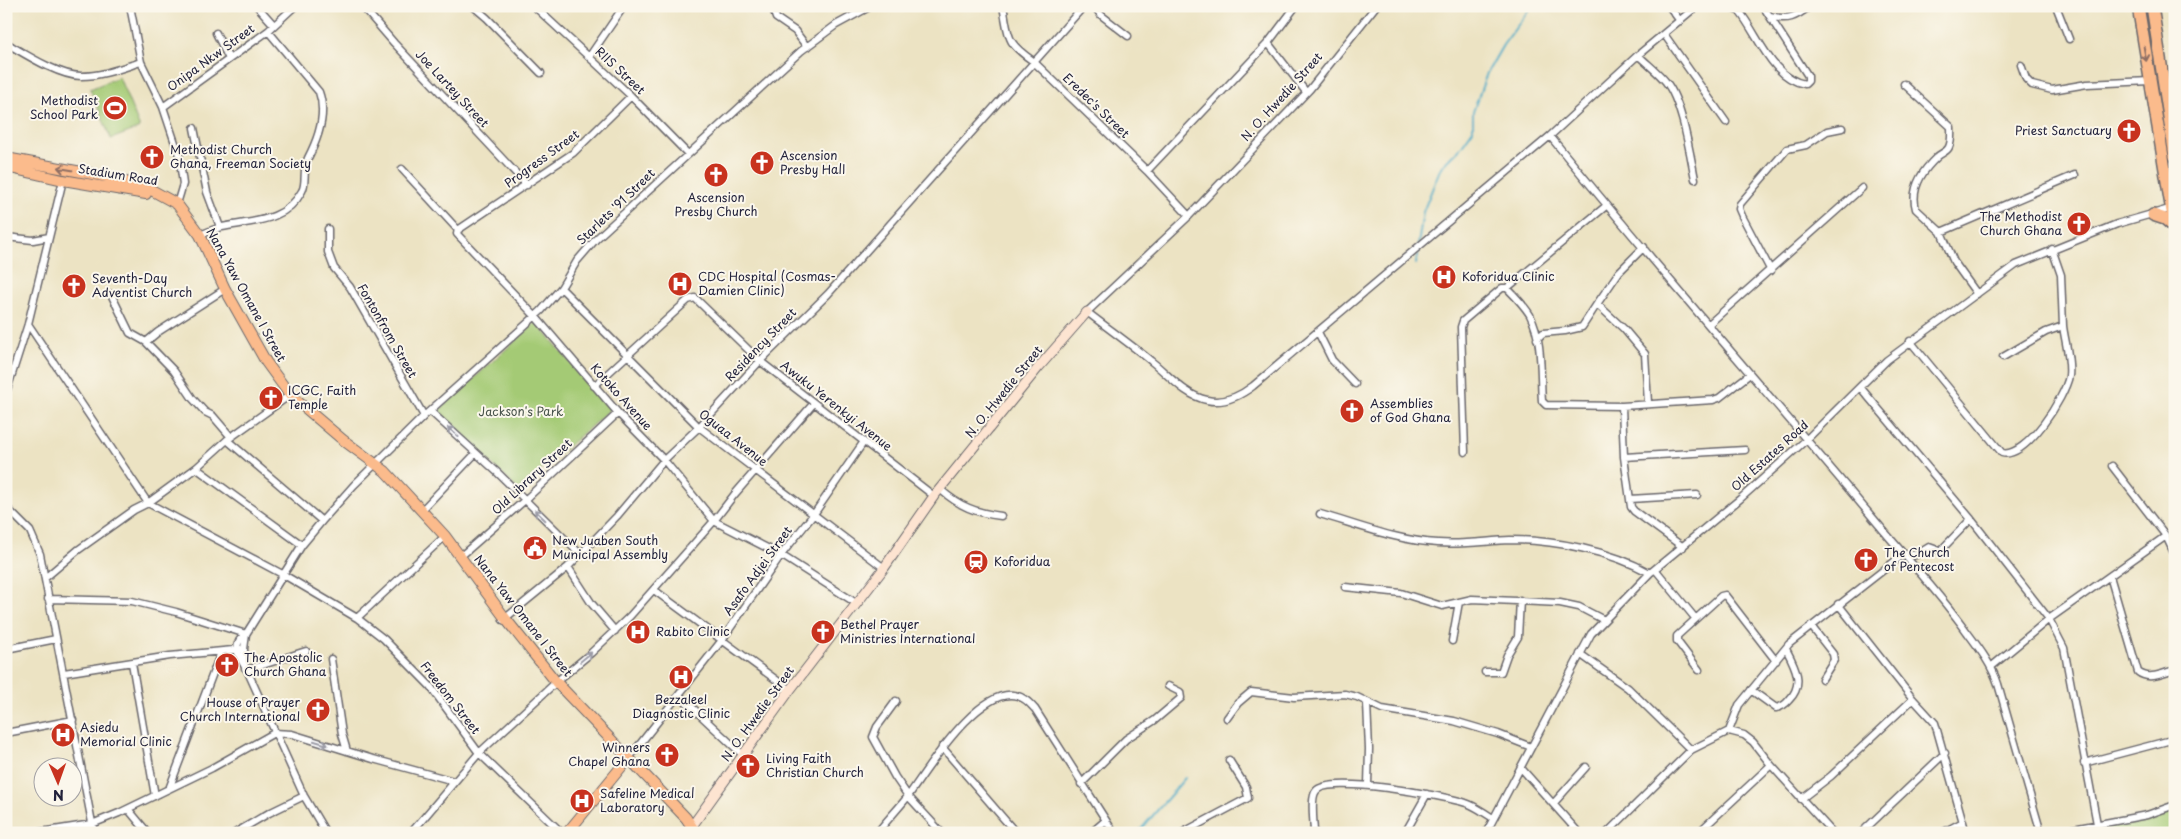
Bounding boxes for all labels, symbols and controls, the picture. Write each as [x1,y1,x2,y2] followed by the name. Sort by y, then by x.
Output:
[163,19,258,95] street label: Onipa Nkw Street
[592,42,650,98] street label: RIIS Street
[412,45,494,131] street label: Joe Lartey Street
[2141,46,2151,62] one-way arrow
[1236,48,1326,145] street label: N. O. Hwedie Street
[1059,69,1134,142] street label: Eredec's Street
[30,91,98,123] place label: Methodist School Park
[102,95,128,121] sports icon: Methodist School Park
[2116,118,2142,144] church icon: Priest Sanctuary
[2015,121,2112,139] place label: Priest Sanctuary
[500,125,583,192] street label: Progress Street
[170,140,311,172] place label: Methodist Church Ghana, Freeman Society
[139,144,165,170] church icon: Methodist Church Ghana, Freeman Society
[780,146,845,178] place label: Ascension Presby Hall
[749,150,775,176] church icon: Ascension Presby Hall
[77,159,159,189] street label: Stadium Road
[703,162,729,188] church icon: Ascension Presby Church
[57,164,73,174] one-way arrow
[572,164,659,248] street label: Starlets '91 Street
[675,188,757,220] place label: Ascension Presby Church
[1979,207,2062,239] place label: The Methodist Church Ghana
[2066,211,2092,237] church icon: The Methodist Church Ghana
[203,224,291,365] street label: Nana Yaw Omane I Street
[1431,264,1457,290] hospital icon: Koforidua Clinic
[698,267,836,299] place label: CDC Hospital (Cosmas- Damien Clinic)
[1462,267,1554,285] place label: Koforidua Clinic
[92,269,192,301] place label: Seventh-Day Adventist Church
[667,271,693,297] hospital icon: CDC Hospital (Cosmas- Damien Clinic)
[61,273,87,299] church icon: Seventh-Day Adventist Church
[354,280,422,381] street label: Fontonfrom Street
[721,304,800,385] street label: Residency Street
[960,341,1046,441] street label: N. O. Hwedie Street
[777,356,897,455] street label: Awuku Yerenkyi Avenue
[587,359,657,434] street label: Kotoko Avenue
[288,381,356,413] place label: ICGC, Faith Temple
[258,385,284,411] church icon: ICGC, Faith Temple
[1370,394,1451,426] place label: Assemblies of God Ghana
[1339,398,1365,424] church icon: Assemblies of God Ghana
[479,402,563,420] park label: Jackson's Park
[695,405,772,470] street label: Oguaa Avenue
[1727,416,1812,495] street label: Old Estates Road
[446,426,459,438] one-way arrow
[487,434,576,518] street label: Old Library Street
[533,509,546,521] one-way arrow
[719,522,796,619] street label: Asafo Adjei Street
[552,531,668,563] place label: New Juaben South Municipal Assembly
[522,535,548,561] public building icon: New Juaben South Municipal Assembly
[1884,543,1954,575] place label: The Church of Pentecost
[1853,547,1879,573] church icon: The Church of Pentecost
[963,549,989,575] station icon: Koforidua
[470,551,577,680] street label: Nana Yaw Omane I Street
[994,552,1051,570] place label: Koforidua
[840,615,975,647] place label: Bethel Prayer Ministries International
[625,619,651,645] hospital icon: Rabito Clinic
[810,619,836,645] church icon: Bethel Prayer Ministries International
[656,622,730,640] place label: Rabito Clinic
[244,648,327,680] place label: The Apostolic Church Ghana
[580,651,593,663] one-way arrow
[214,652,240,678] church icon: The Apostolic Church Ghana
[417,657,485,738] street label: Freedom Street
[716,662,798,765] street label: N. O. Hwedie Street
[668,664,694,690] hospital icon: Bezzaleel Diagnostic Clinic
[632,690,730,722] place label: Bezzaleel Diagnostic Clinic
[180,693,300,725] place label: House of Prayer Church International
[305,697,331,723] church icon: House of Prayer Church International
[80,718,172,750] place label: Asiedu Memorial Clinic
[50,722,76,748] hospital icon: Asiedu Memorial Clinic
[313,738,329,748] one-way arrow
[568,738,651,770] place label: Winners Chapel Ghana
[654,742,680,768] church icon: Winners Chapel Ghana
[766,749,864,781] place label: Living Faith Christian Church
[735,753,761,779] church icon: Living Faith Christian Church
[32,756,82,806] north arrow
[600,784,694,816] place label: Safeline Medical Laboratory
[53,785,64,806] text: N
[569,788,595,814] hospital icon: Safeline Medical Laboratory

